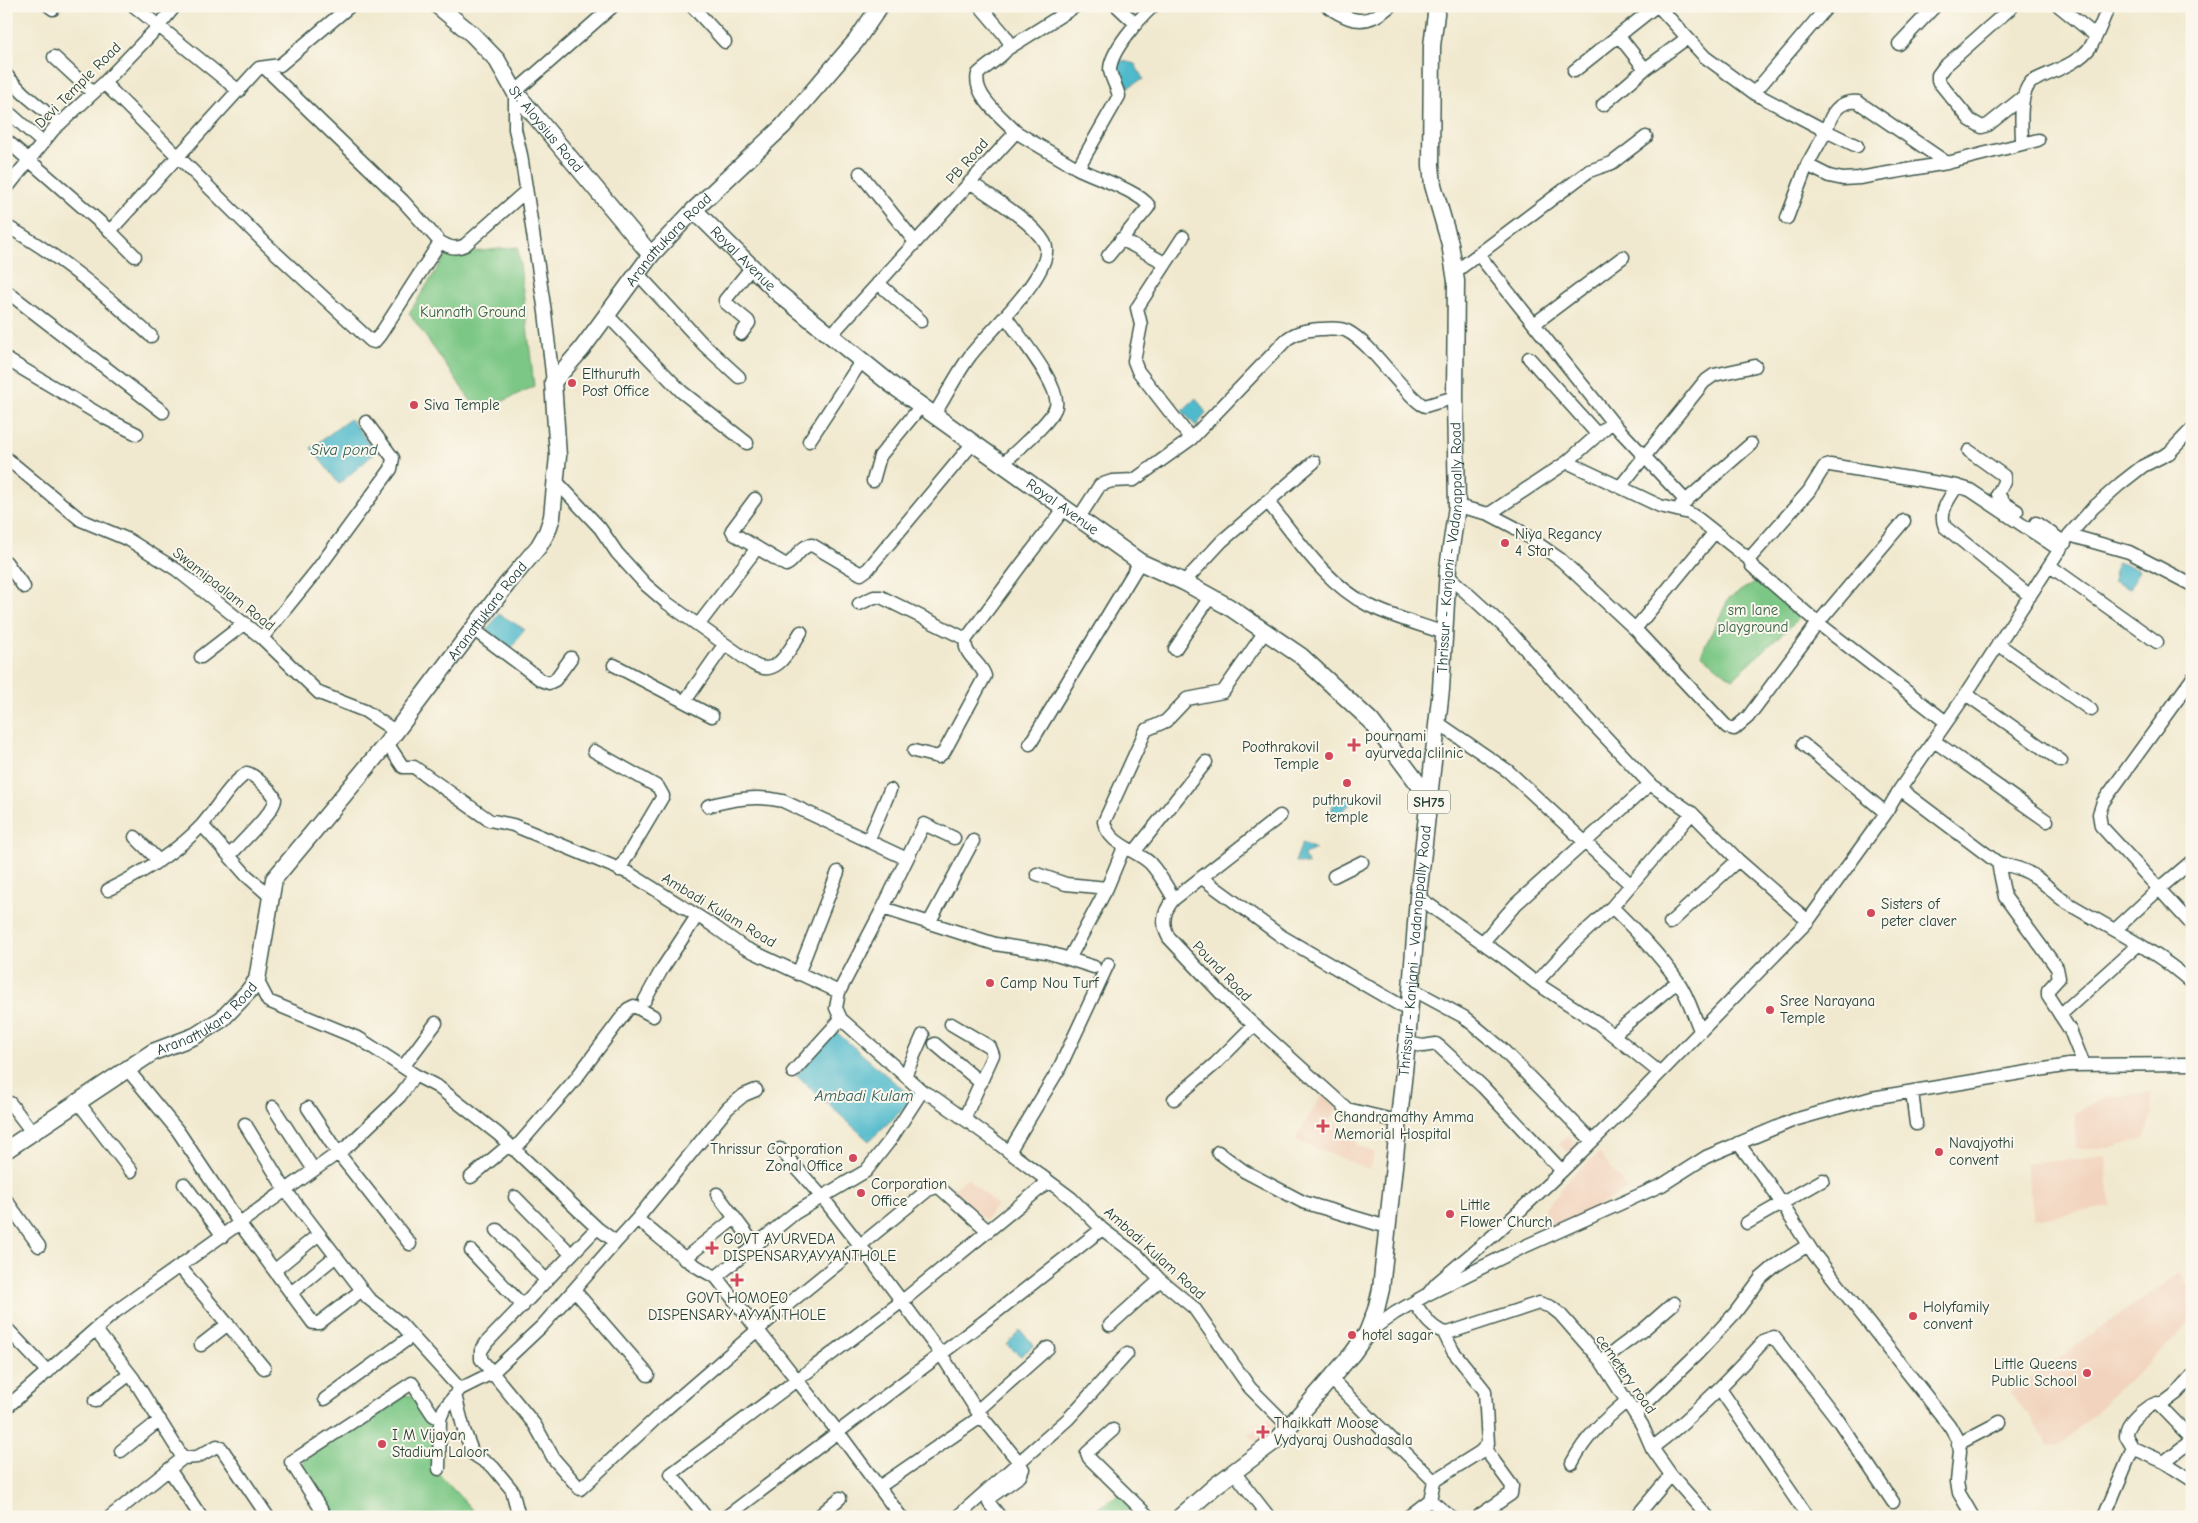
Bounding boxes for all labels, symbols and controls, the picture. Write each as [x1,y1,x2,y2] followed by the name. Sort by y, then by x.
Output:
[31,38,125,132] street label: Devi Temple Road
[504,83,587,176] street label: St. Aloysius Road
[942,135,992,187] street label: PB Road
[622,189,715,290] street label: Aranattukara Road
[707,222,780,295] street label: Royal Avenue
[420,303,526,321] park label: Kunnath Ground
[582,365,650,400] place label: Elthuruth Post Office
[566,377,578,389] marker: Elthuruth Post Office
[424,396,500,414] place label: Siva Temple
[408,399,420,411] marker: Siva Temple
[1433,422,1466,674] street label: Thrissur - Kanjani - Vadanappally Road
[310,441,378,459] water label: Siva pond
[1023,475,1103,539] street label: Royal Avenue
[1515,525,1602,560] place label: Niya Regancy 4 Star
[1499,537,1511,549] marker: Niya Regancy 4 Star
[169,543,279,635] street label: Swamipaalam Road
[444,558,531,664] street label: Aranattukara Road
[1718,601,1788,636] park label: sm lane playground
[1365,727,1463,762] place label: pournami ayurveda clilnic
[1242,738,1319,773] place label: Poothrakovil Temple
[1347,738,1361,752] marker: pournami ayurveda clilnic
[1323,750,1335,762] marker: Poothrakovil Temple
[1341,777,1353,789] marker: puthrukovil temple
[1408,790,1450,814] road number: SH75
[1312,791,1382,826] place label: puthrukovil temple
[1395,824,1435,1077] street label: Thrissur - Kanjani - Vadanappally Road
[659,869,779,951] street label: Ambadi Kulam Road
[1881,895,1957,930] place label: Sisters of peter claver
[1865,907,1877,919] marker: Sisters of peter claver
[1189,937,1255,1005] street label: Pound Road
[1000,974,1099,992] place label: Camp Nou Turf
[984,977,996,989] marker: Camp Nou Turf
[154,979,261,1059] street label: Aranattukara Road
[1780,992,1875,1027] place label: Sree Narayana Temple
[1764,1004,1776,1016] marker: Sree Narayana Temple
[813,1087,914,1105] water label: Ambadi Kulam
[1334,1108,1474,1143] place label: Chandramathy Amma Memorial Hospital
[1316,1119,1330,1133] marker: Chandramathy Amma Memorial Hospital
[1949,1134,2014,1169] place label: Navajyothi convent
[710,1140,843,1175] place label: Thrissur Corporation Zonal Office
[1933,1146,1945,1158] marker: Navajyothi convent
[847,1152,859,1164] marker: Thrissur Corporation Zonal Office
[871,1175,947,1210] place label: Corporation Office
[855,1187,867,1199] marker: Corporation Office
[1460,1196,1553,1231] place label: Little Flower Church
[1101,1203,1209,1303] street label: Ambadi Kulam Road
[1444,1208,1456,1220] marker: Little Flower Church
[723,1230,896,1265] place label: GOVT AYURVEDA DISPENSARY,AYYANTHOLE
[705,1241,719,1255] marker: GOVT AYURVEDA DISPENSARY,AYYANTHOLE
[730,1273,744,1287] marker: GOVT HOMOEO DISPENSARY AYYANTHOLE
[648,1289,826,1324] place label: GOVT HOMOEO DISPENSARY AYYANTHOLE
[1923,1298,1990,1333] place label: Holyfamily convent
[1907,1310,1919,1322] marker: Holyfamily convent
[1362,1326,1433,1344] place label: hotel sagar
[1346,1329,1358,1341] marker: hotel sagar
[1592,1331,1660,1417] street label: cemetery road
[1991,1355,2077,1390] place label: Little Queens Public School
[2081,1367,2093,1379] marker: Little Queens Public School
[1274,1414,1413,1449] place label: Thaikkatt Moose Vydyaraj Oushadasala
[1256,1425,1270,1439] marker: Thaikkatt Moose Vydyaraj Oushadasala
[392,1426,488,1461] place label: I M Vijayan Stadium Laloor
[376,1438,388,1450] marker: I M Vijayan Stadium Laloor

